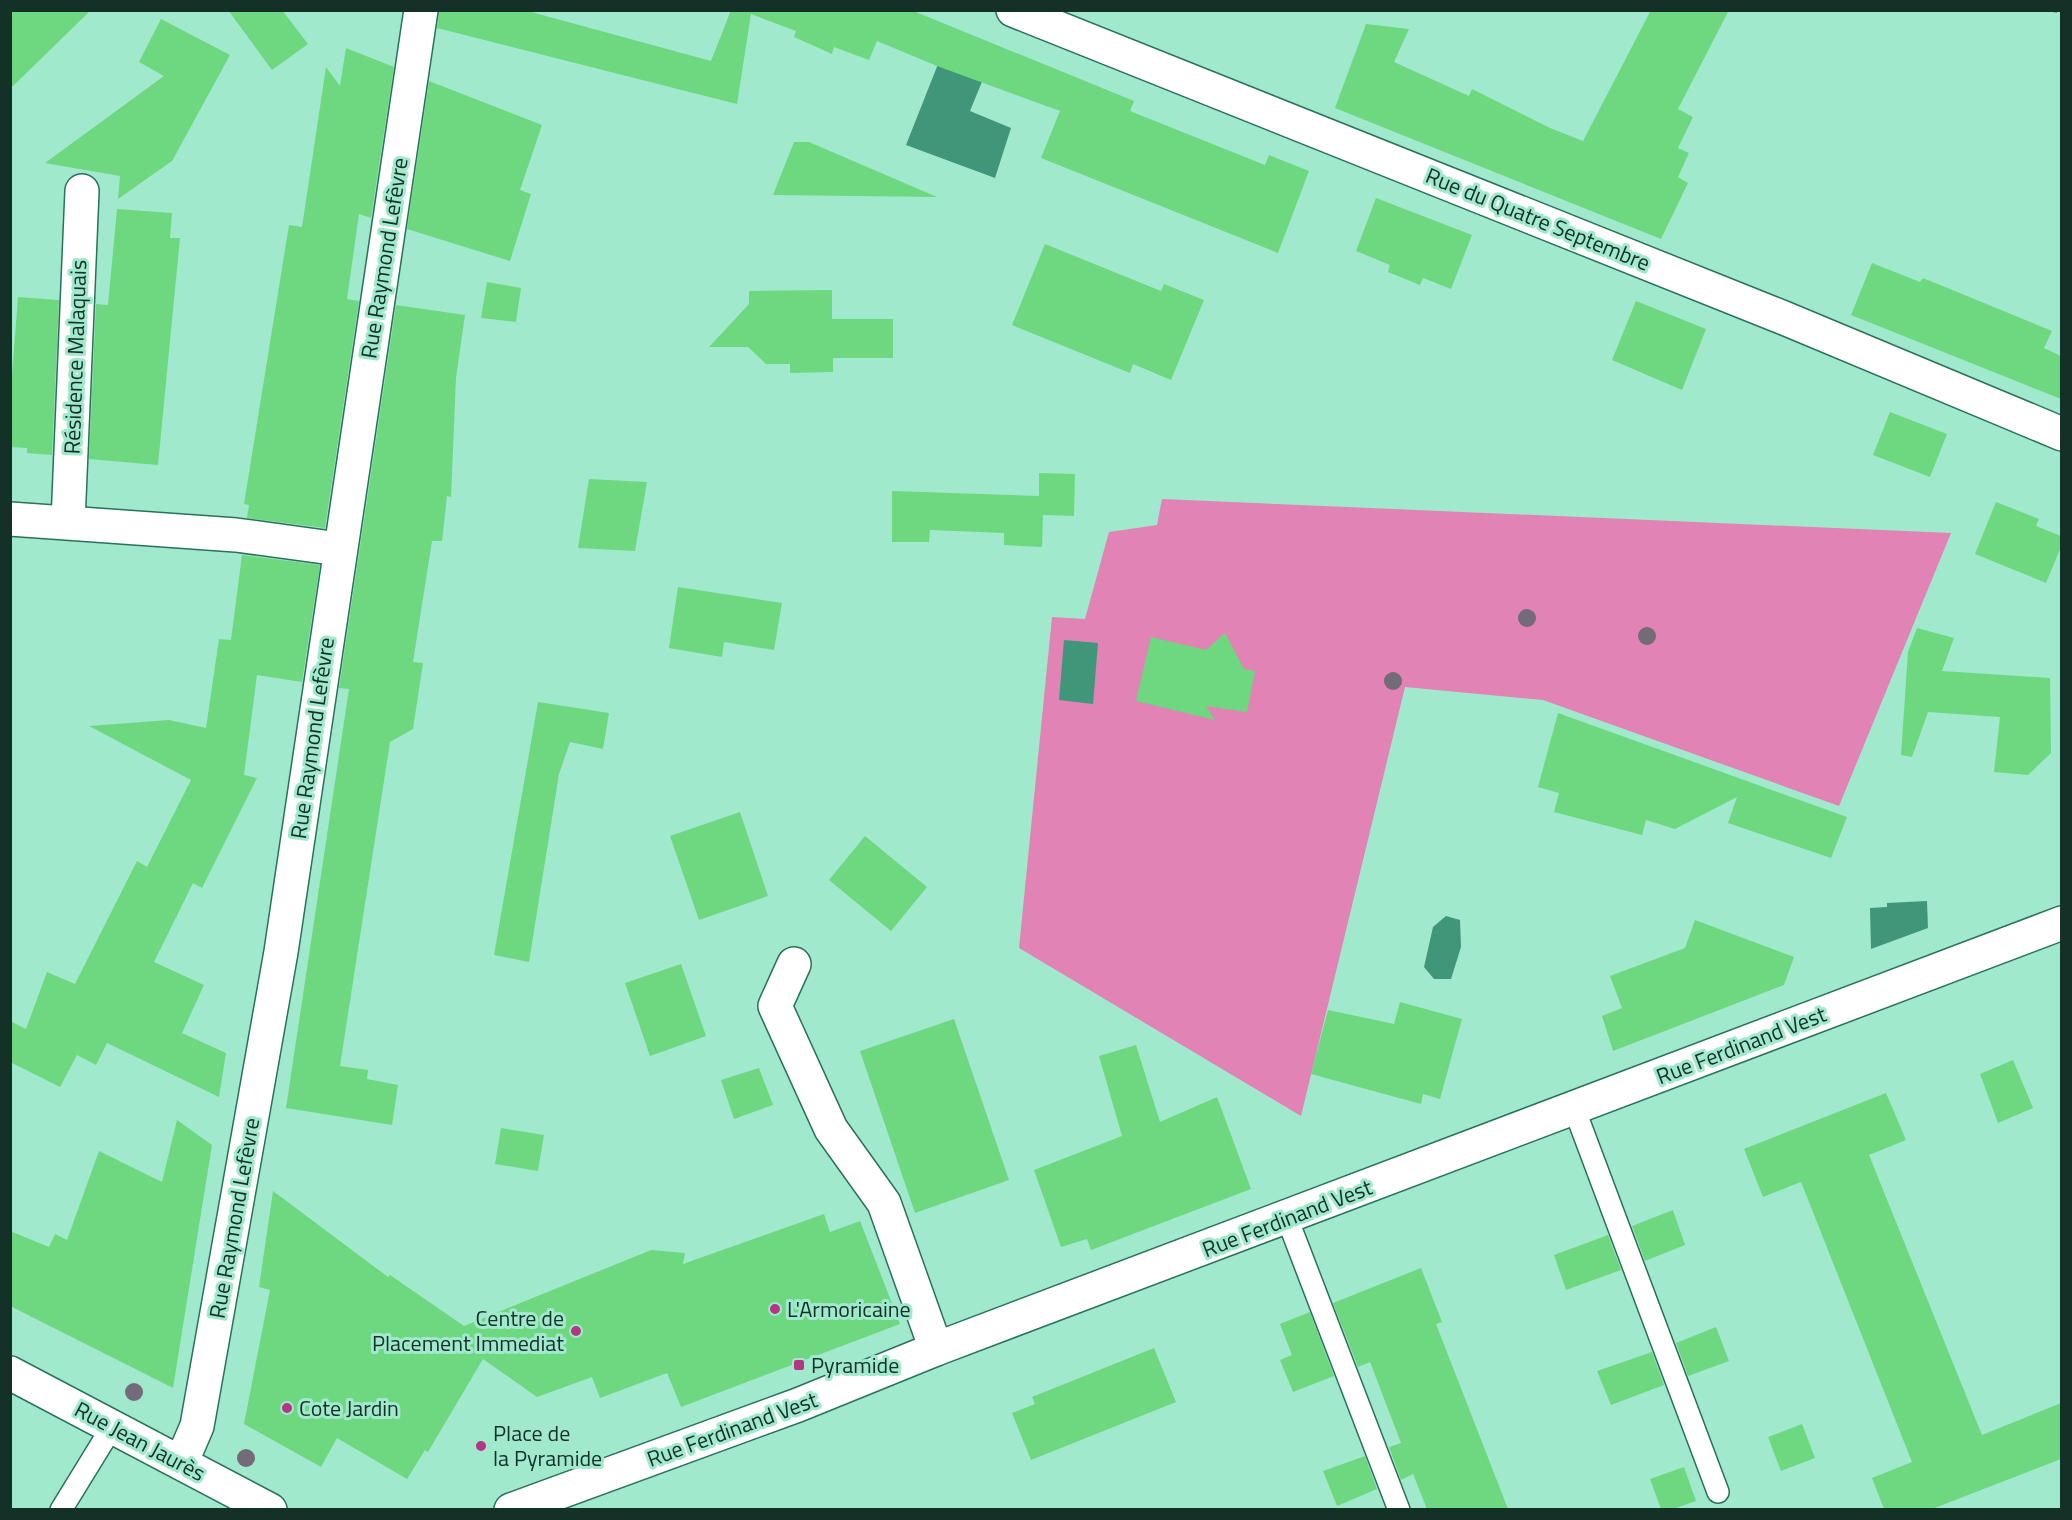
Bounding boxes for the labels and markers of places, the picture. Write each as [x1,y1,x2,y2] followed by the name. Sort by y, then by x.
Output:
[787,1292,911,1326] place label: L'Armoricaine
[372,1301,564,1360] place label: Centre de Placement Immediat
[768,1302,782,1316] marker: L'Armoricaine
[569,1324,583,1338] marker: Centre de Placement Immediat
[811,1348,899,1382] place label: Pyramide
[792,1358,806,1372] marker: Pyramide
[299,1391,399,1425] place label: Cote Jardin
[280,1401,294,1415] marker: Cote Jardin
[493,1416,602,1475] place label: Place de la Pyramide
[474,1439,488,1453] marker: Place de la Pyramide

